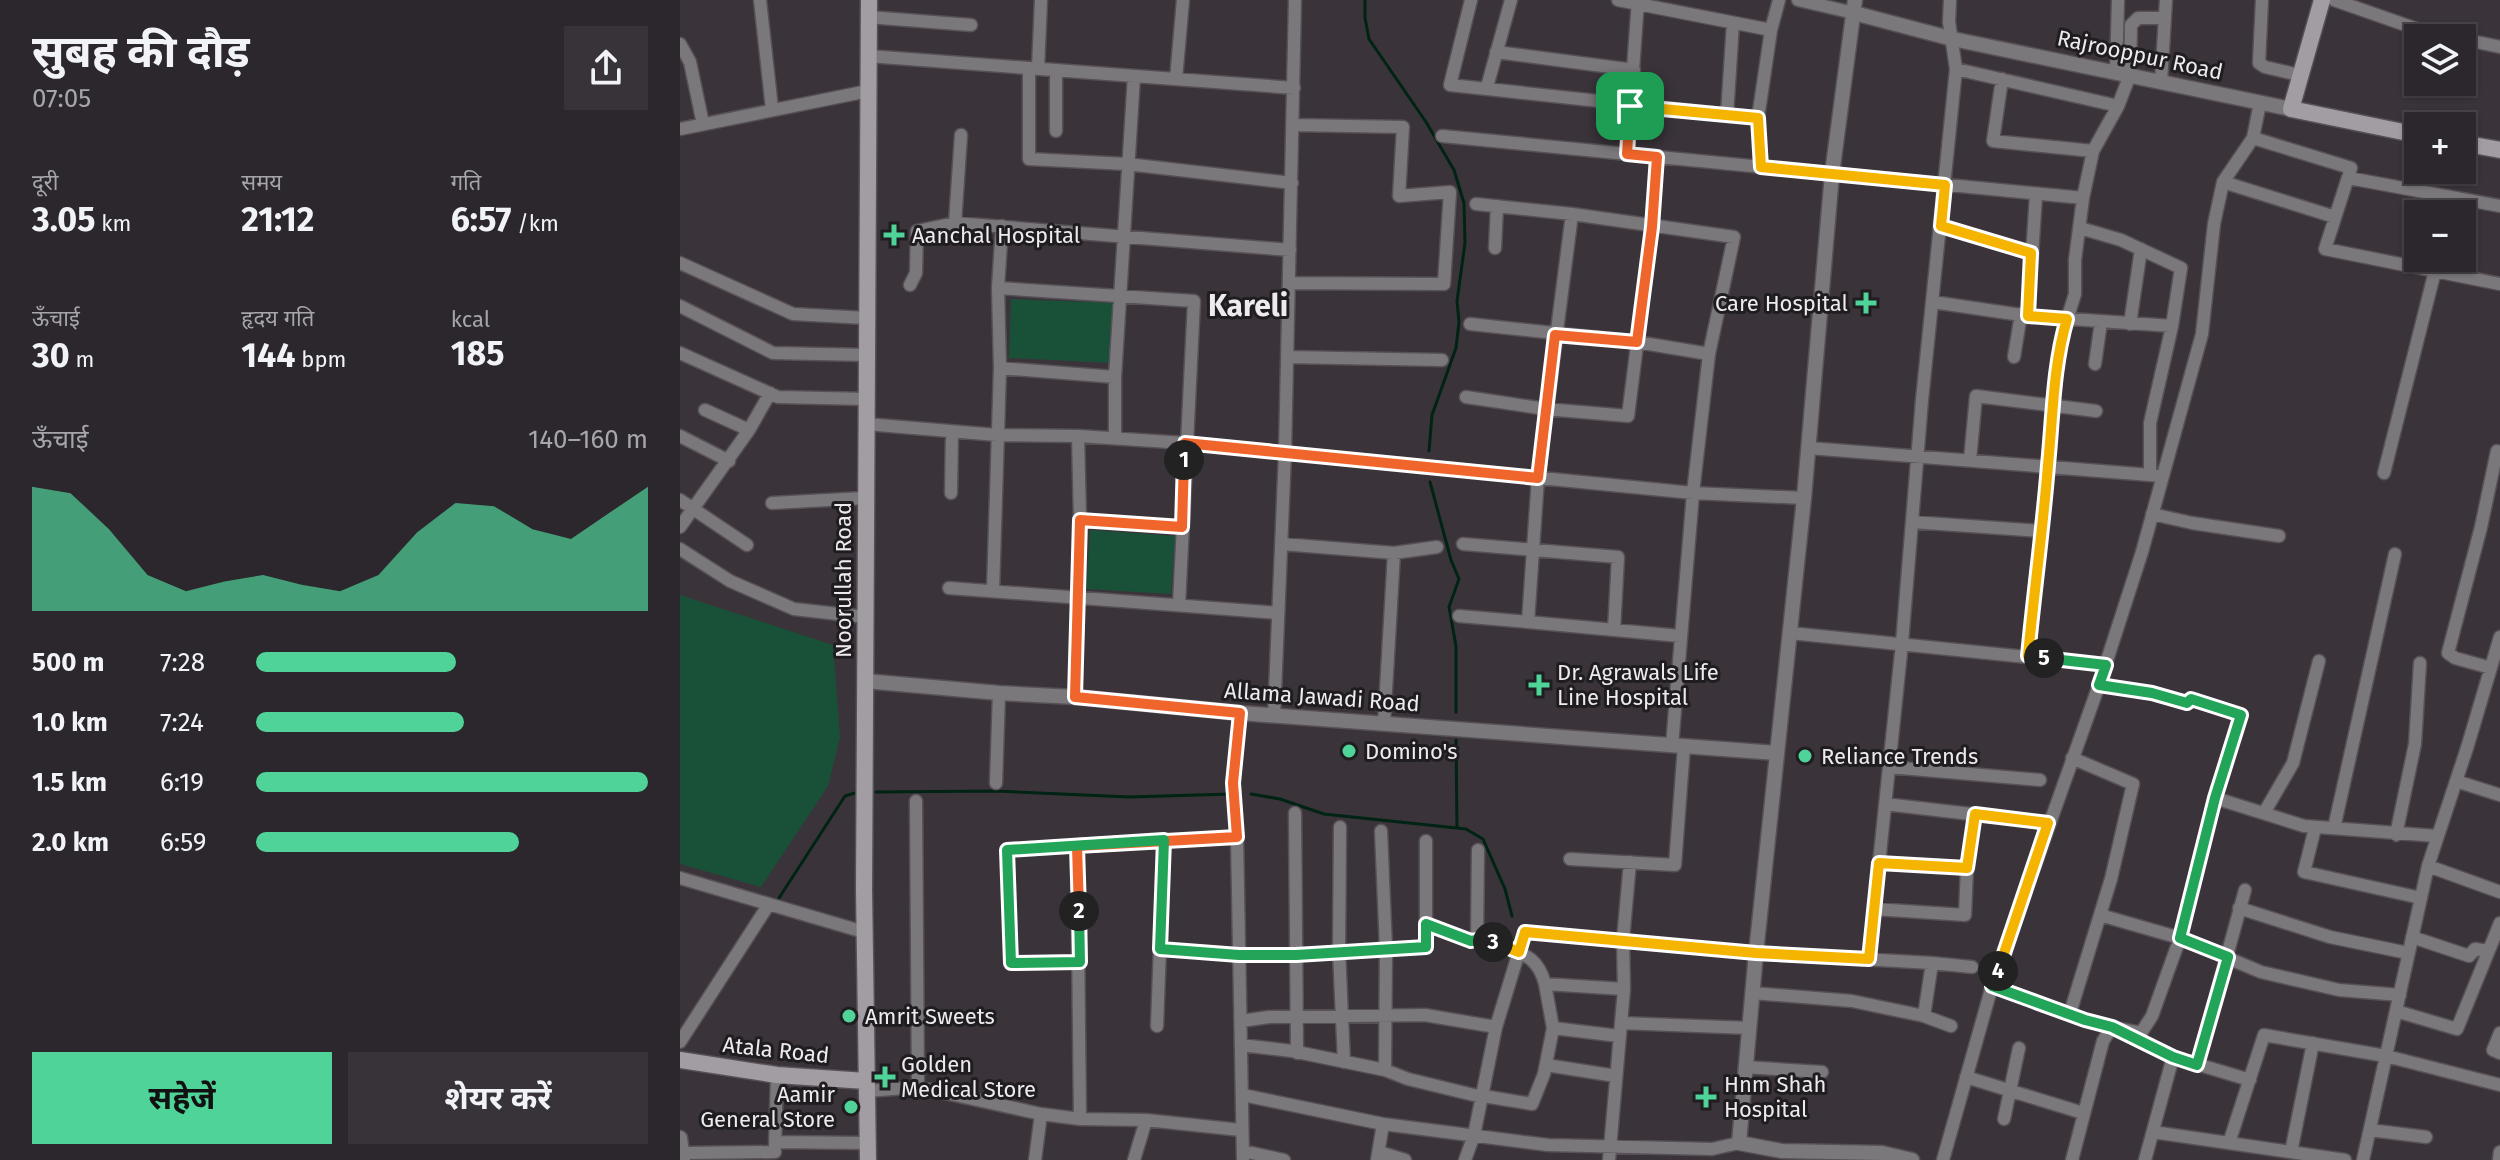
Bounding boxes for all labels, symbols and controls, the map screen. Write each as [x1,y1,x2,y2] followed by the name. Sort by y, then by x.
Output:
[2055,24,2225,86] street label: Rajrooppur Road
[2404,24,2476,272] map controls
[2404,24,2476,96] button: layers
[32,26,250,79] text: सुबह की दौड़
[564,26,648,110] button: share
[1596,72,1664,140] pin
[32,83,91,114] text: 07:05
[1608,84,1652,128] icon: arrive
[2404,112,2476,184] button: +
[32,169,58,196] text: दूरी
[241,169,282,196] text: समय
[451,169,481,196] text: गति
[32,199,95,240] text: 3.05
[241,199,314,240] text: 21:12
[451,199,511,240] text: 6:57
[2404,200,2476,272] button: −
[95,210,131,237] text: km
[511,210,559,237] text: /km
[912,222,1080,249] place label: Aanchal Hospital
[883,224,905,246] marker: Aanchal Hospital
[1208,288,1288,324] district label: Kareli
[1715,290,1848,317] place label: Care Hospital
[1855,292,1877,314] marker: Care Hospital
[32,305,80,332] text: ऊँचाई
[241,305,314,332] text: हृदय गति
[451,306,490,333] text: kcal
[451,333,504,374] text: 185
[32,335,70,376] text: 30
[241,335,296,376] text: 144
[70,346,94,373] text: m
[296,346,346,373] text: bpm
[32,424,88,455] text: ऊँचाई
[528,424,648,455] text: 140–160 m
[1164,440,1204,480] pin: 1
[1179,446,1189,473] text: 1
[830,502,857,658] street label: Noorullah Road
[2024,638,2064,678] pin: 5
[2038,644,2050,671] text: 5
[32,647,105,678] text: 500 m
[160,647,205,678] text: 7:28
[1557,659,1719,711] place label: Dr. Agrawals Life Line Hospital
[1528,674,1550,696] marker: Dr. Agrawals Life Line Hospital
[1223,677,1421,717] street label: Allama Jawadi Road
[32,707,108,738] text: 1.0 km
[160,707,204,738] text: 7:24
[1365,738,1457,765] place label: Domino's
[1340,742,1358,760] marker: Domino's
[1821,743,1978,770] place label: Reliance Trends
[1796,747,1814,765] marker: Reliance Trends
[32,767,107,798] text: 1.5 km
[160,767,204,798] text: 6:19
[32,827,109,858] text: 2.0 km
[160,827,207,858] text: 6:59
[1059,891,1099,931] pin: 2
[1073,897,1085,924] text: 2
[1473,922,1513,962] pin: 3
[1487,928,1499,955] text: 3
[1978,951,2018,991] pin: 4
[1992,957,2004,984] text: 4
[865,1003,995,1030] place label: Amrit Sweets
[840,1007,858,1025] marker: Amrit Sweets
[721,1031,831,1069] street label: Atala Road
[901,1051,1036,1103] place label: Golden Medical Store
[32,1052,332,1144] button: सहेजें
[348,1052,648,1144] button: शेयर करें
[876,1068,894,1086] marker: Golden Medical Store
[1724,1071,1826,1123] place label: Hnm Shah Hospital
[700,1081,836,1133] place label: Aamir General Store
[1695,1086,1717,1108] marker: Hnm Shah Hospital
[842,1098,860,1116] marker: Aamir General Store

